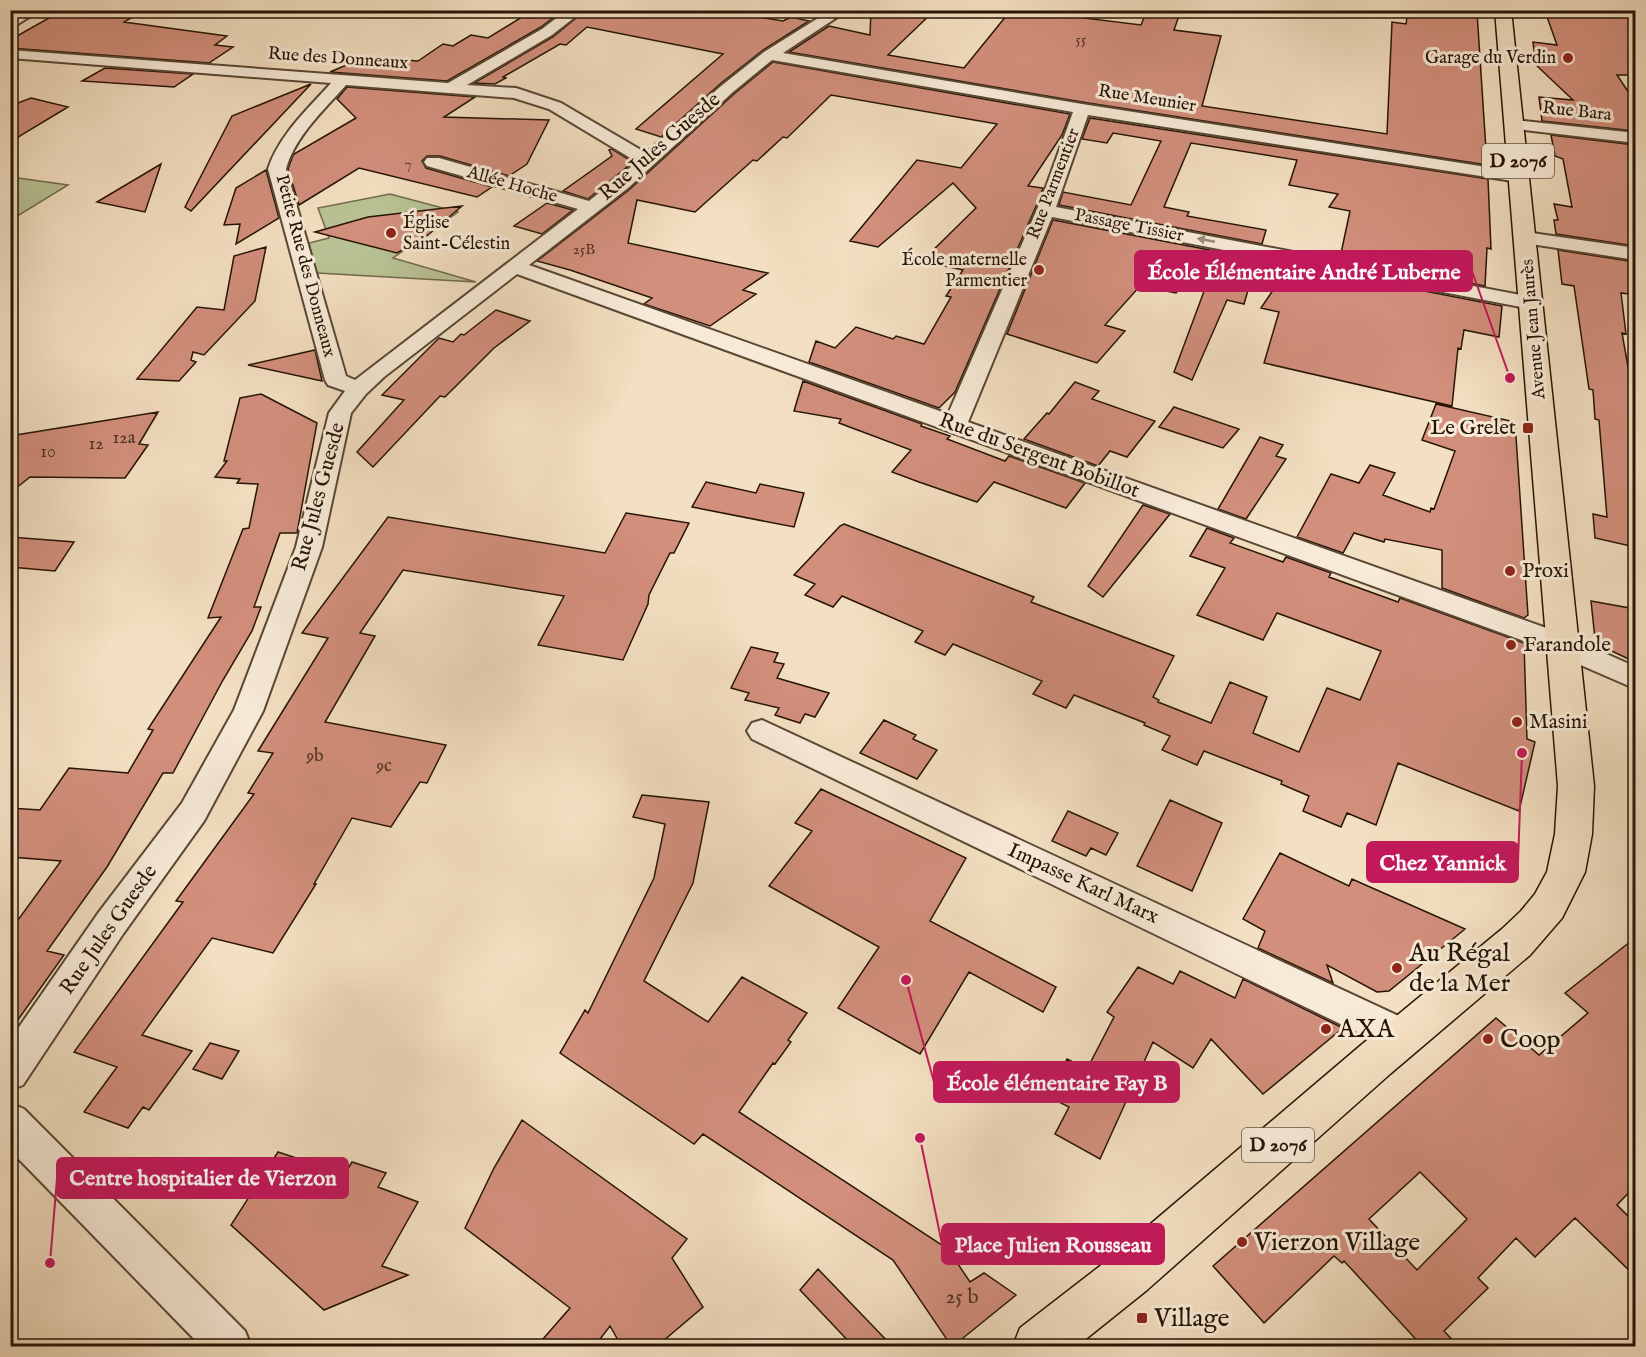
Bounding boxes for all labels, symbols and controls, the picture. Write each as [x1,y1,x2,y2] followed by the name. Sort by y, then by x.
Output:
[1076,30,1087,49] house number: 55
[267,43,409,75] street label: Rue des Donneaux
[1425,47,1556,70] place label: Garage du Verdin
[1561,51,1575,65] marker: Garage du Verdin
[1096,80,1198,118] street label: Rue Meunier
[594,87,727,207] street label: Rue Jules Guesde
[1541,97,1613,127] street label: Rue Bara
[1022,125,1086,243] street label: Rue Parmentier
[1482,144,1554,178] road number: D 2076
[404,154,412,173] house number: 7
[463,161,560,209] street label: Allée Hoche
[270,172,341,360] street label: Petite Rue des Donneaux
[1072,204,1186,248] street label: Passage Tissier
[403,210,510,256] place label: Église Saint-Célestin
[384,226,398,240] marker: Église Saint-Célestin
[1196,235,1215,244] one-way arrow
[573,240,595,259] house number: 25B
[902,247,1027,293] place label: École maternelle Parmentier
[1135,251,1472,291] callout: École Élémentaire André Luberne
[1516,258,1552,401] street label: Avenue Jean Jaurès
[1147,259,1461,287] text: École Élémentaire André Luberne
[1032,263,1046,277] marker: École maternelle Parmentier
[935,407,1143,505] street label: Rue du Sergent Bobillot
[1430,415,1516,442] place label: Le Grelet
[286,419,352,574] street label: Rue Jules Guesde
[1521,421,1535,435] marker: Le Grelet
[113,427,136,450] house number: 12a
[88,433,104,456] house number: 12
[40,441,56,464] house number: 10
[1522,558,1569,585] place label: Proxi
[1503,564,1517,578] marker: Proxi
[1523,632,1611,659] place label: Farandole
[1504,638,1518,652] marker: Farandole
[1529,709,1588,736] place label: Masini
[1510,715,1524,729] marker: Masini
[305,745,324,768] house number: 9b
[375,755,392,778] house number: 9c
[1003,837,1163,931] street label: Impasse Karl Marx
[1367,842,1518,882] callout: Chez Yannick
[1380,850,1508,878] text: Chez Yannick
[54,859,164,1000] street label: Rue Jules Guesde
[1408,937,1511,1000] place label: Au Régal de la Mer
[1390,961,1404,975] marker: Au Régal de la Mer
[1337,1013,1396,1046] place label: AXA
[1319,1022,1333,1036] marker: AXA
[1500,1023,1561,1056] place label: Coop
[1481,1032,1495,1046] marker: Coop
[934,1062,1179,1102] callout: École élémentaire Fay B
[946,1070,1168,1098] text: École élémentaire Fay B
[1242,1128,1314,1162] road number: D 2076
[57,1158,348,1198] callout: Centre hospitalier de Vierzon
[69,1165,337,1193] text: Centre hospitalier de Vierzon
[942,1224,1164,1264] callout: Place Julien Rousseau
[1253,1226,1420,1259] place label: Vierzon Village
[954,1232,1152,1260] text: Place Julien Rousseau
[1235,1235,1249,1249] marker: Vierzon Village
[945,1284,979,1311] house number: 25 b
[1153,1302,1230,1335] place label: Village
[1135,1311,1149,1325] marker: Village

